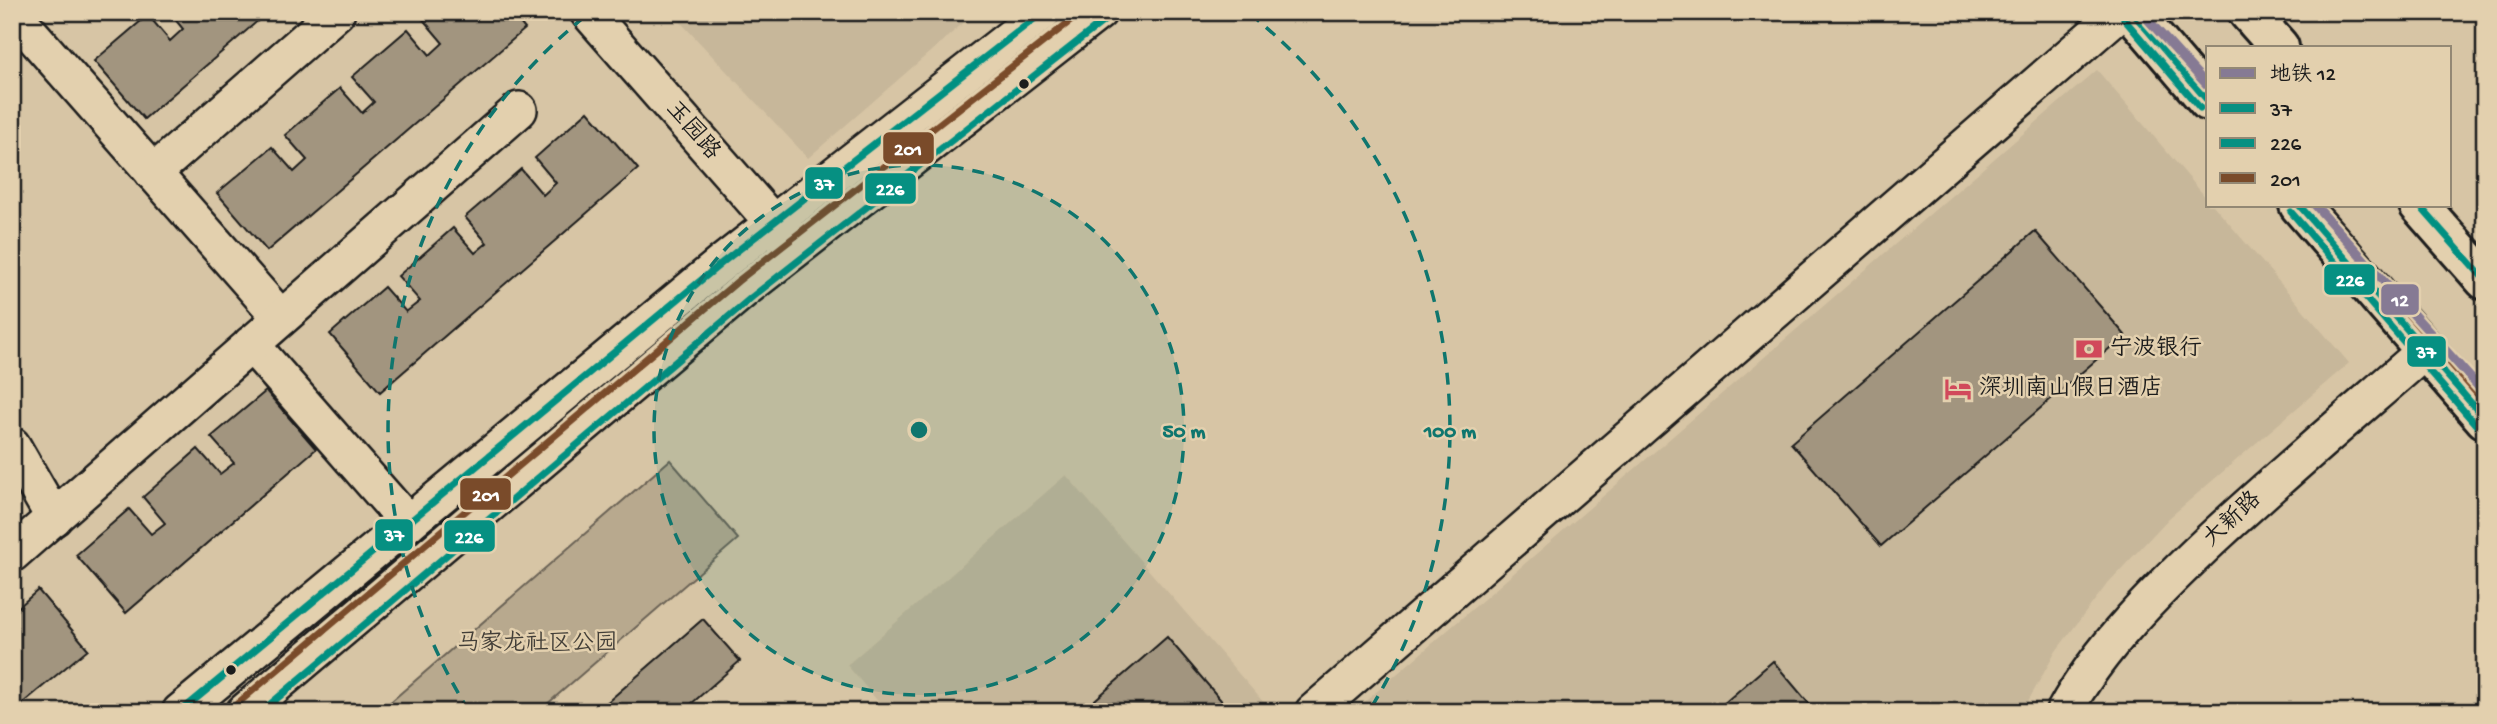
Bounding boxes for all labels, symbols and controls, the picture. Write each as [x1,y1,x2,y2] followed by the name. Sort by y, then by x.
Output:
[2206,46,2452,206] legend
[2270,63,2336,89] text: 地铁 12
[1017,77,1031,91] unlabelled marker
[659,95,726,166] street label: 玉园路
[2269,100,2293,125] text: 37
[882,131,935,165] line badge: 201
[2270,134,2302,159] text: 226
[894,140,922,163] text: 201
[804,166,844,200] line badge: 37
[2270,170,2301,195] text: 201
[864,172,917,205] line badge: 226
[813,175,835,198] text: 37
[876,180,904,203] text: 226
[2323,263,2376,296] line badge: 226
[2336,271,2364,294] text: 226
[2380,283,2420,316] line badge: 12
[2391,291,2409,314] text: 12
[2074,334,2104,364] bank icon: 宁波银行
[2110,335,2202,363] place label: 宁波银行
[2406,335,2447,368] line badge: 37
[2415,343,2437,366] text: 37
[1943,374,1973,404] hotel icon: 深圳南山假日酒店
[1979,375,2163,403] place label: 深圳南山假日酒店
[907,418,931,442] centre of rings
[1163,421,1206,446] text: 50 m
[1423,421,1476,446] text: 100 m
[459,477,512,511] line badge: 201
[472,486,500,509] text: 201
[2198,486,2267,553] street label: 大新路
[374,518,414,552] line badge: 37
[443,519,496,553] line badge: 226
[383,526,405,549] text: 37
[455,528,483,551] text: 226
[457,630,618,658] park label: 马家龙社区公园
[224,663,238,677] unlabelled marker

